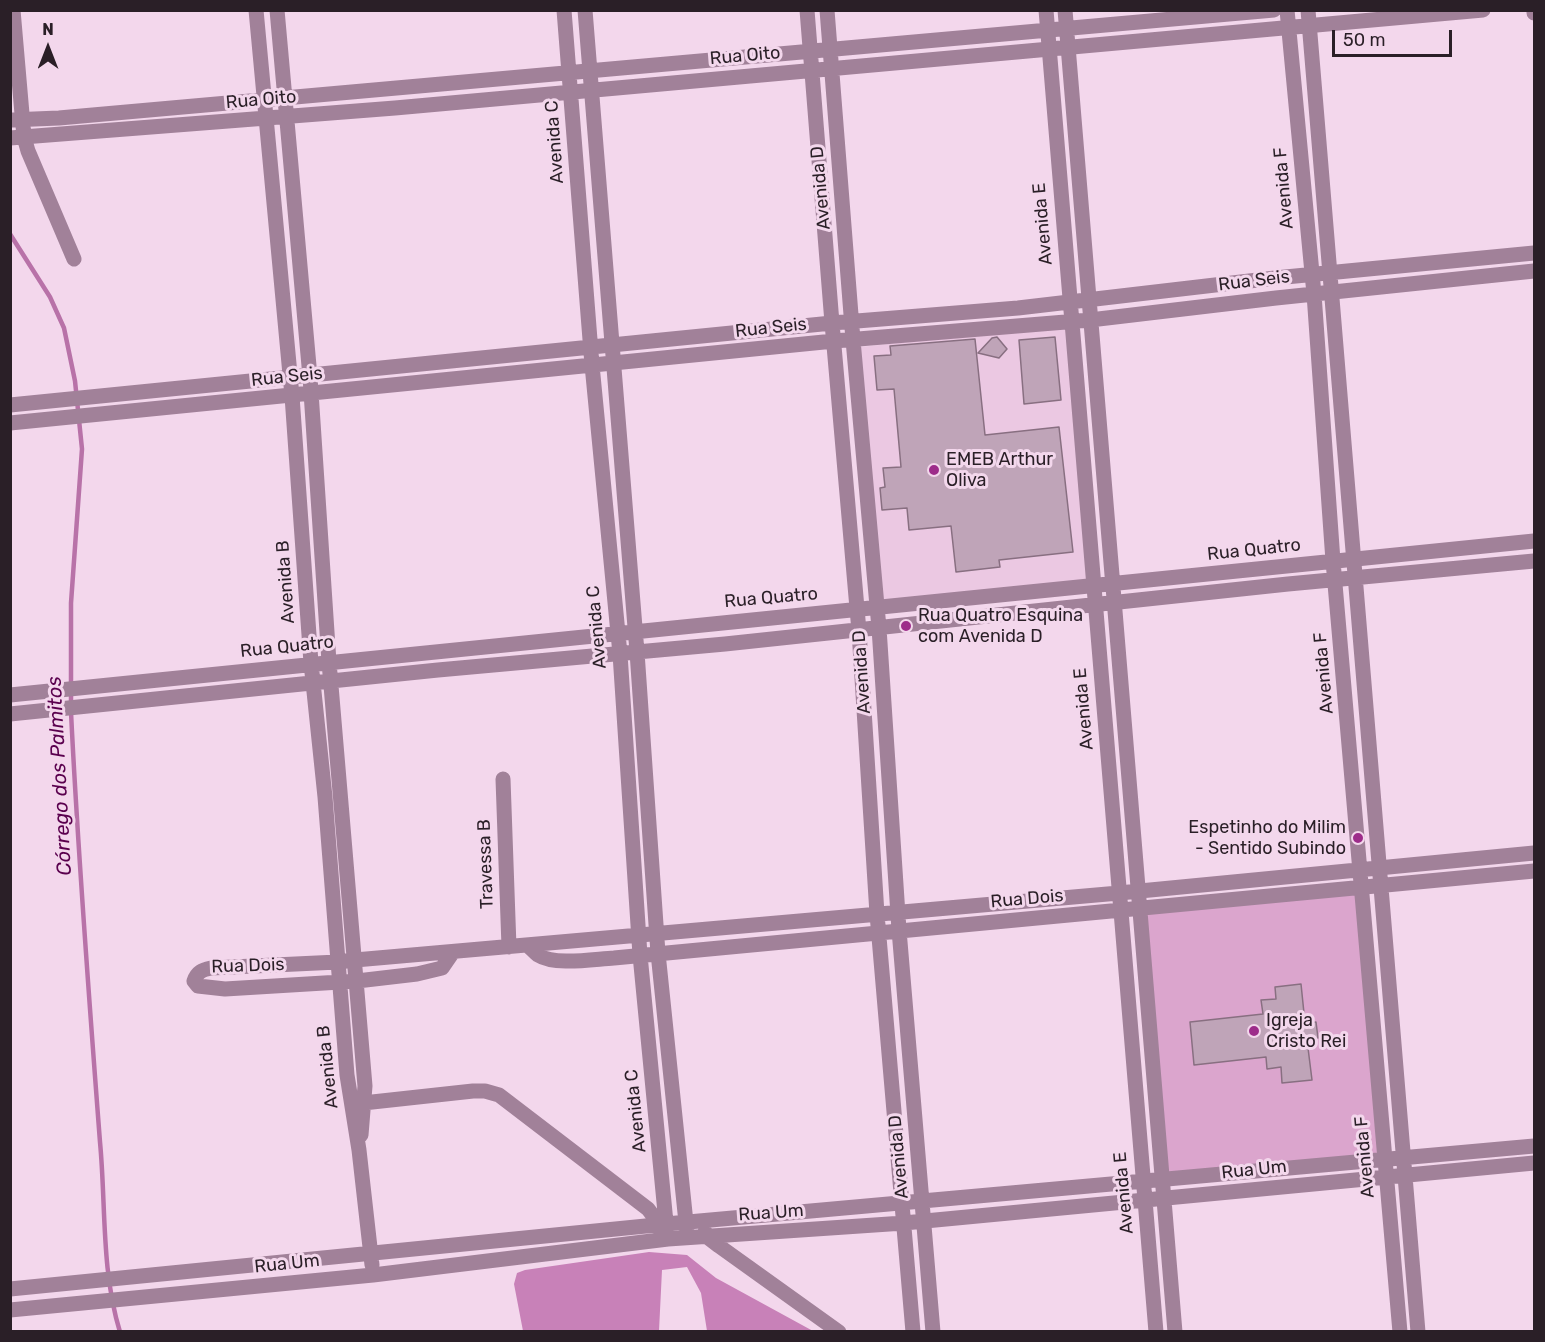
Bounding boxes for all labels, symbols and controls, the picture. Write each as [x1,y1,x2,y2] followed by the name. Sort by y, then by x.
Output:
[18,18,78,78] north arrow
[1335,18,1455,56] scale bar
[42,20,54,39] text: N
[1343,29,1386,51] text: 50 m
[709,42,781,70] street label: Rua Oito
[225,86,297,114] street label: Rua Oito
[541,100,569,184] street label: Avenida C
[807,145,835,231] street label: Avenida D
[1270,146,1298,230] street label: Avenida F
[1029,182,1057,266] street label: Avenida E
[1217,266,1291,296] street label: Rua Seis
[734,314,808,342] street label: Rua Seis
[250,363,324,391] street label: Rua Seis
[946,449,1053,492] place label: EMEB Arthur Oliva
[927,463,941,477] marker: EMEB Arthur Oliva
[1206,534,1302,566] street label: Rua Quatro
[272,540,300,624] street label: Avenida B
[723,583,819,613] street label: Rua Quatro
[583,584,611,670] street label: Avenida C
[918,605,1083,648] place label: Rua Quatro Esquina com Avenida D
[899,619,913,633] marker: Rua Quatro Esquina com Avenida D
[848,629,876,715] street label: Avenida D
[239,631,335,663] street label: Rua Quatro
[1310,631,1338,715] street label: Avenida F
[1070,667,1098,751] street label: Avenida E
[43,676,77,876] water label: Córrego dos Palmitos
[1188,817,1346,860] place label: Espetinho do Milim - Sentido Subindo
[474,819,498,909] street label: Travessa B
[1351,831,1365,845] marker: Espetinho do Milim - Sentido Subindo
[990,885,1064,913] street label: Rua Dois
[211,954,285,978] street label: Rua Dois
[1266,1010,1346,1052] place label: Igreja Cristo Rei
[313,1024,343,1110] street label: Avenida B
[1247,1024,1261,1038] marker: Igreja Cristo Rei
[621,1068,651,1154] street label: Avenida C
[885,1114,913,1200] street label: Avenida D
[1351,1115,1379,1199] street label: Avenida F
[1110,1151,1138,1235] street label: Avenida E
[1220,1156,1288,1184] street label: Rua Um
[738,1200,804,1226] street label: Rua Um
[253,1250,321,1278] street label: Rua Um

